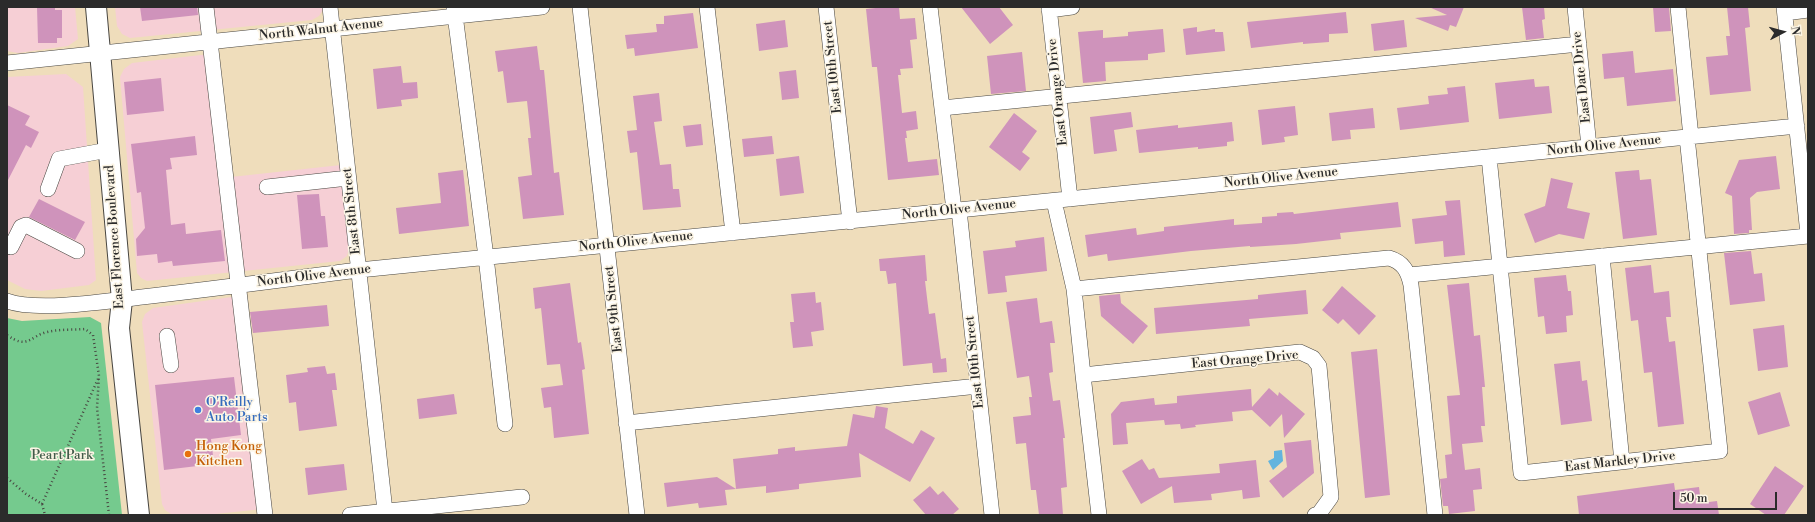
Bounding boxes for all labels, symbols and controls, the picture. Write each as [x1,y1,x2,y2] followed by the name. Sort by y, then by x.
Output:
[1763,12,1803,52] north arrow
[258,16,384,44] street label: North Walnut Avenue
[820,20,846,114] street label: East 10th Street
[1788,26,1802,36] text: N
[1569,30,1595,124] street label: East Date Drive
[1045,38,1071,146] street label: East Orange Drive
[1546,132,1662,160] street label: North Olive Avenue
[1223,164,1339,192] street label: North Olive Avenue
[102,165,128,309] street label: East Florence Boulevard
[340,167,364,255] street label: East 8th Street
[901,196,1017,224] street label: North Olive Avenue
[578,228,694,256] street label: North Olive Avenue
[256,261,372,291] street label: North Olive Avenue
[602,265,626,353] street label: East 9th Street
[962,315,988,409] street label: East 10th Street
[1191,348,1299,372] street label: East Orange Drive
[206,395,268,426] place label: O'Reilly Auto Parts
[193,405,203,415] marker: O'Reilly Auto Parts
[196,439,262,470] place label: Hong Kong Kitchen
[31,448,93,464] park label: Peart Park
[1564,448,1676,476] street label: East Markley Drive
[183,449,193,459] marker: Hong Kong Kitchen
[1675,484,1779,510] scale bar
[1680,491,1708,506] text: 50 m

